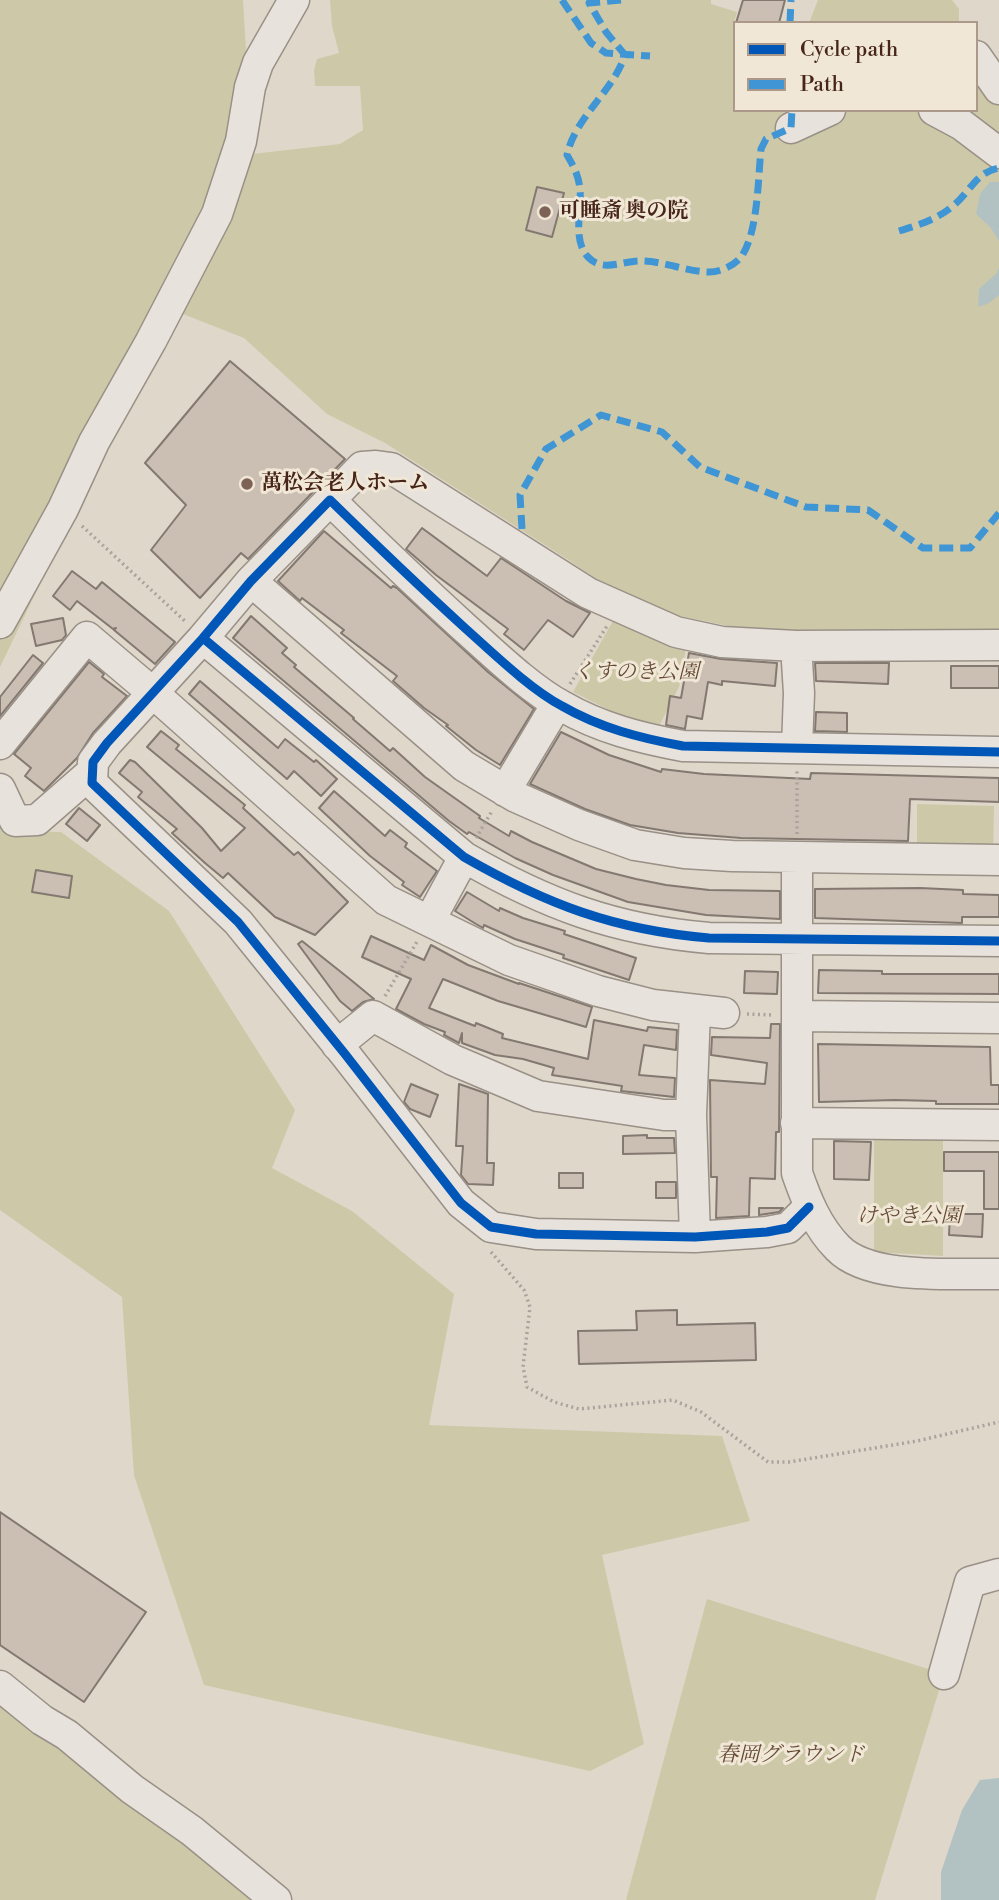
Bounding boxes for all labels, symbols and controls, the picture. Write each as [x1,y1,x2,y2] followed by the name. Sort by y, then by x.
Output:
[733,21,978,112] legend
[800,37,898,63] text: Cycle path
[800,72,844,98] text: Path
[559,199,688,225] place label: 可睡斎 奥の院
[537,204,553,220] marker: 可睡斎 奥の院
[261,471,429,497] place label: 萬松会老人ホーム
[239,476,255,492] marker: 萬松会老人ホーム
[573,660,699,686] park label: くすのき公園
[857,1204,961,1230] park label: けやき公園
[718,1743,864,1769] park label: 春岡グラウンド

